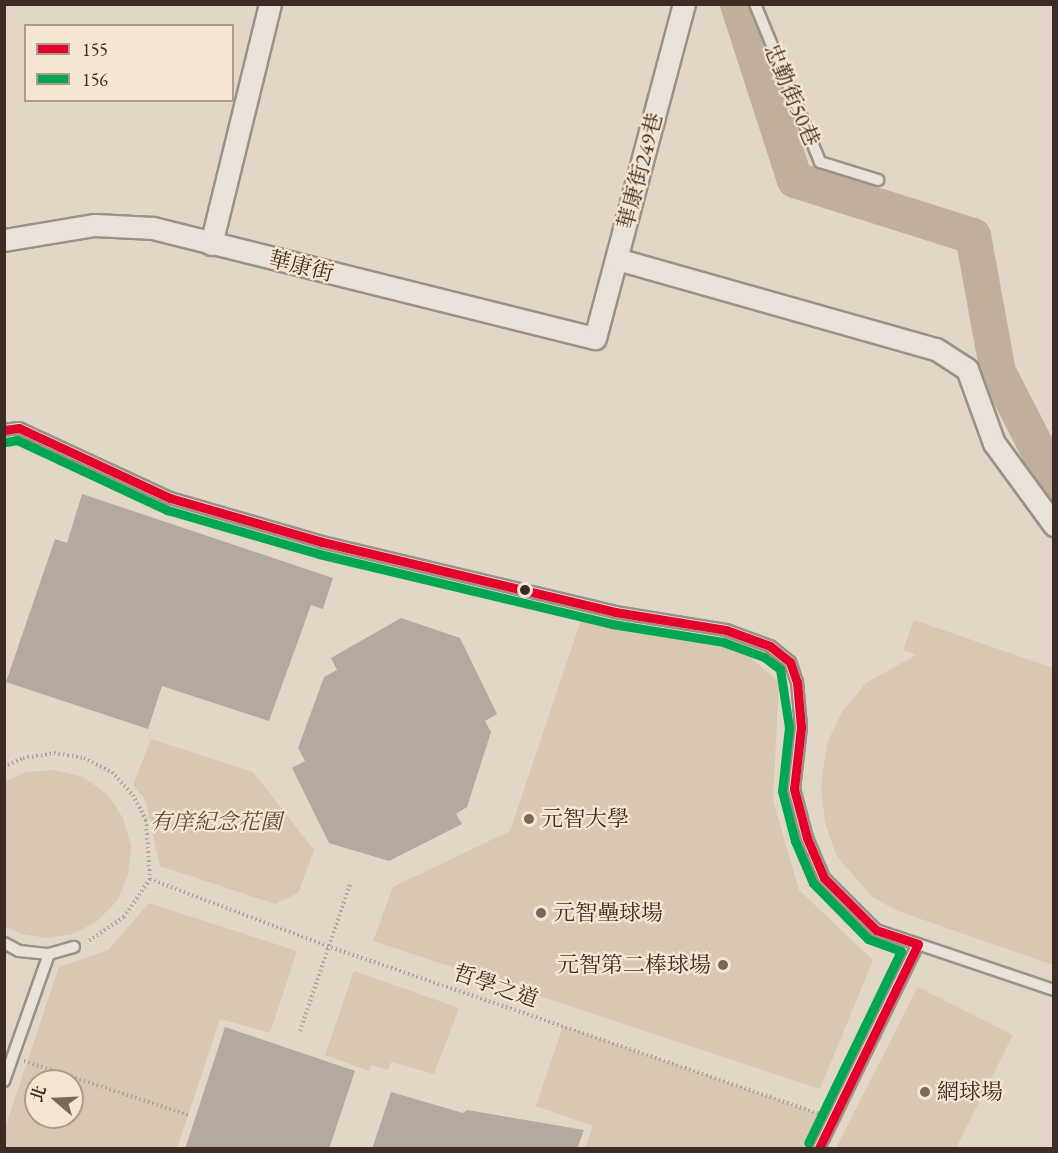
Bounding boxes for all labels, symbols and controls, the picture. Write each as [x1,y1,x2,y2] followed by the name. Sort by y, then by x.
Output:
[24,24,234,102] legend
[82,38,108,61] text: 155
[759,40,825,150] street label: 忠勤街50巷
[82,68,108,91] text: 156
[612,110,668,232] street label: 華康街249巷
[266,245,336,287] street label: 華康街
[519,584,531,596] unlabelled marker
[541,806,629,832] place label: 元智大學
[150,809,282,835] park label: 有庠紀念花園
[522,812,536,826] marker: 元智大學
[553,900,663,926] place label: 元智壘球場
[534,906,548,920] marker: 元智壘球場
[557,952,711,978] place label: 元智第二棒球場
[716,958,730,972] marker: 元智第二棒球場
[450,959,542,1013] street label: 哲學之道
[24,1069,84,1129] north arrow
[937,1079,1003,1105] place label: 網球場
[26,1083,51,1105] text: 北
[918,1085,932,1099] marker: 網球場

